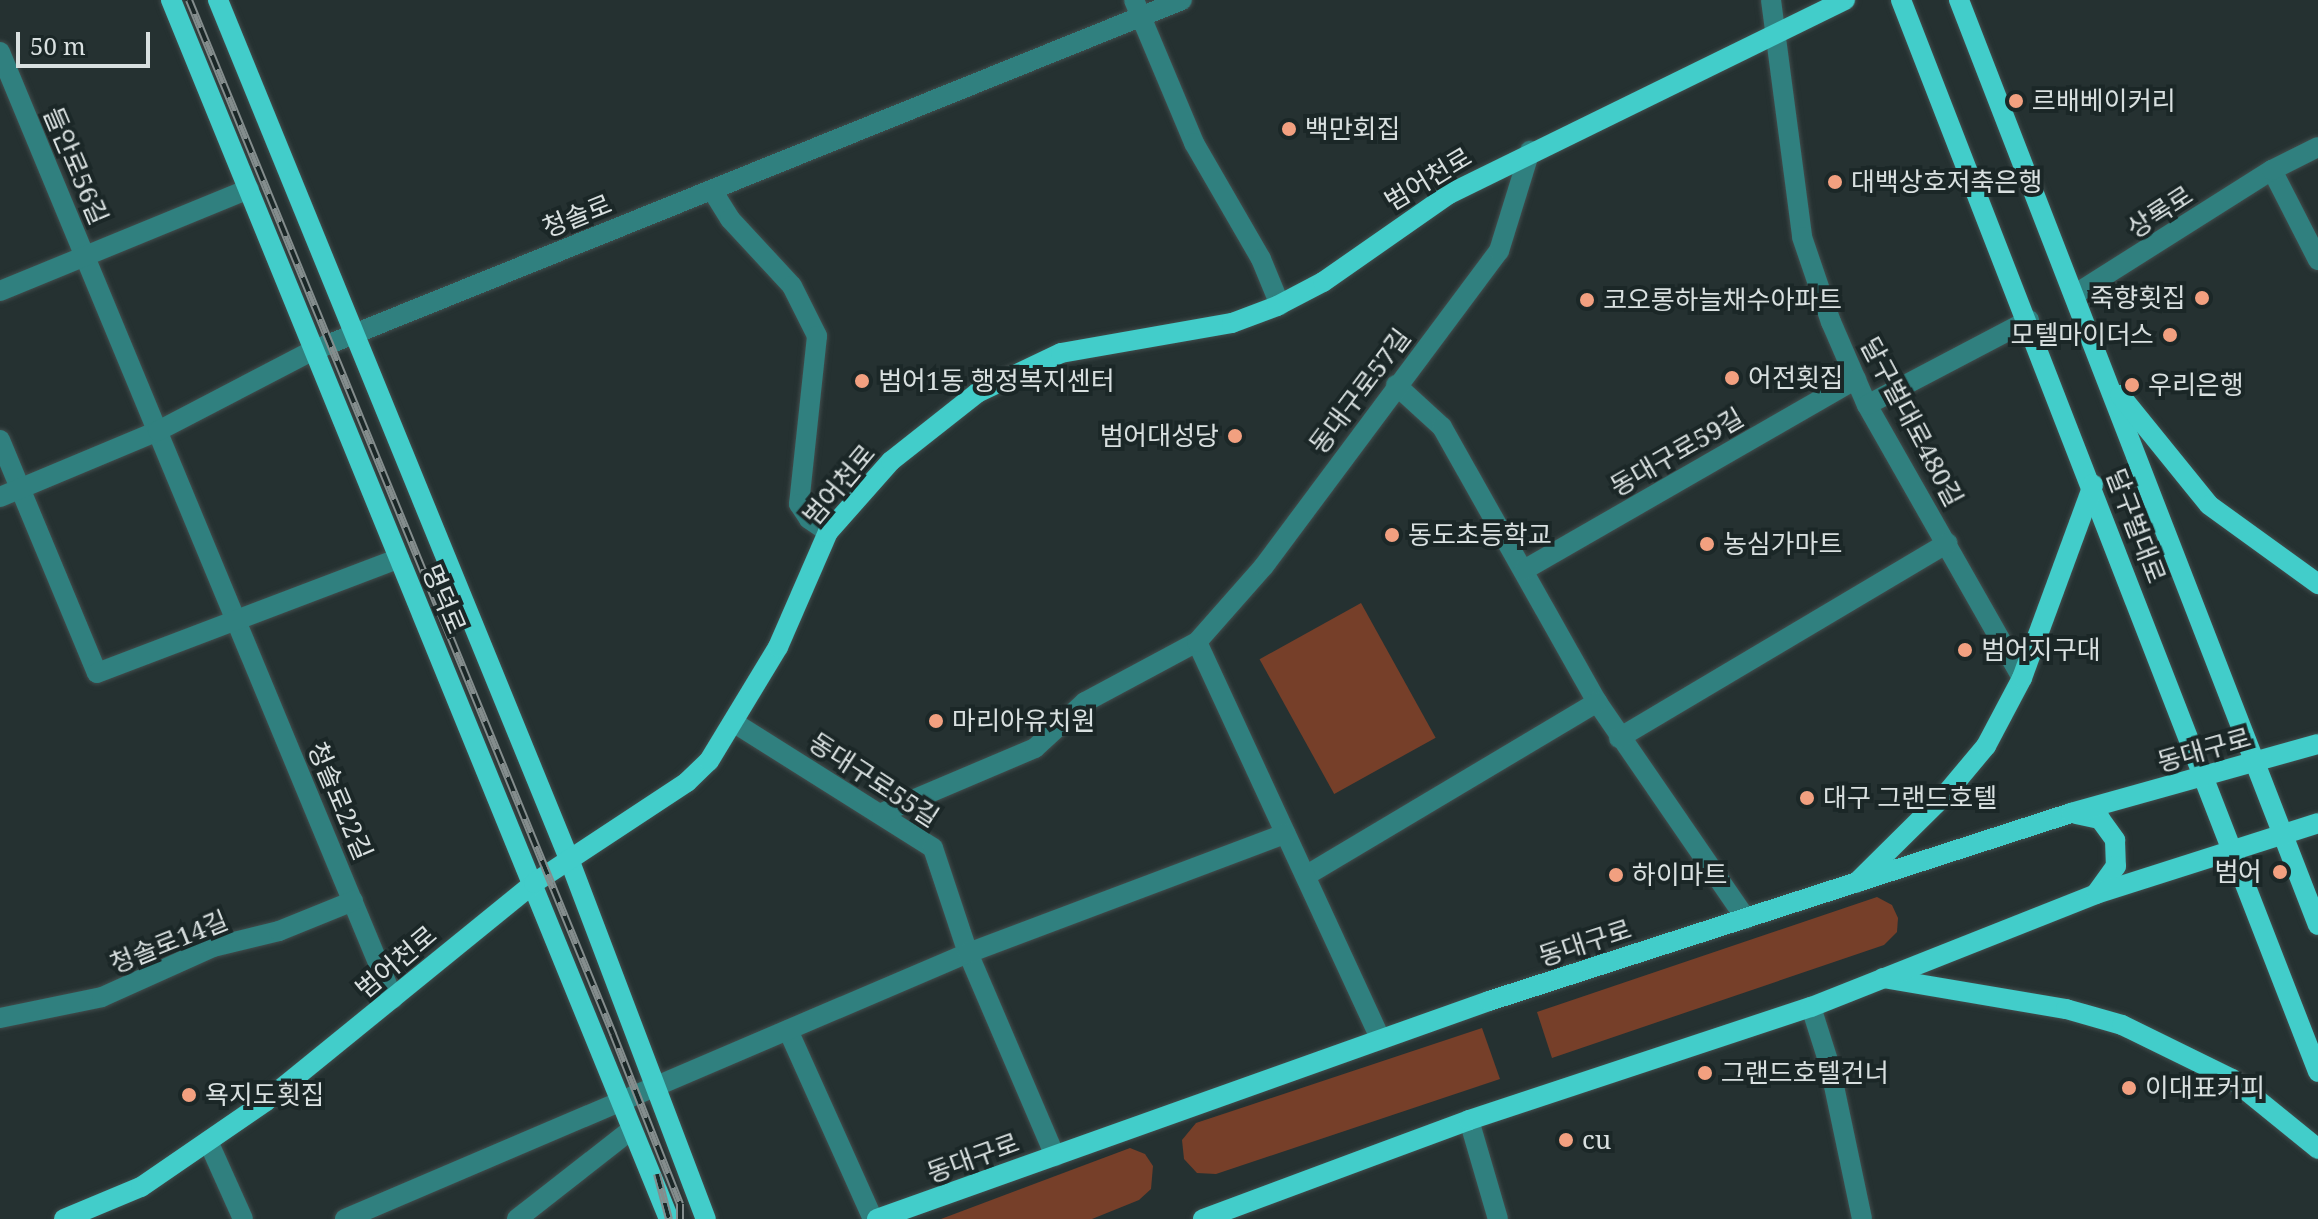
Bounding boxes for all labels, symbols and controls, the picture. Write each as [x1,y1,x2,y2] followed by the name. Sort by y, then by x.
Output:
[20,16,154,66] scale bar
[30,29,86,62] text: 50 m
[2032,85,2176,117] place label: 르배베이커리
[2007,92,2025,110] marker: 르배베이커리
[37,102,115,230] street label: 들안로56길
[1305,113,1401,145] place label: 백만회집
[1280,120,1298,138] marker: 백만회집
[1379,141,1477,217] street label: 범어천로
[1851,166,2042,198] place label: 대백상호저축은행
[1826,173,1844,191] marker: 대백상호저축은행
[2121,179,2199,245] street label: 상록로
[538,188,616,244] street label: 청솔로
[2090,282,2186,314] place label: 죽향횟집
[1603,284,1842,316] place label: 코오롱하늘채수아파트
[2193,289,2211,307] marker: 죽향횟집
[1578,291,1596,309] marker: 코오롱하늘채수아파트
[2010,319,2154,351] place label: 모텔마이더스
[1303,322,1417,460] street label: 동대구로57길
[2161,326,2179,344] marker: 모텔마이더스
[1854,332,1970,512] street label: 달구벌대로480길
[1748,362,1844,394] place label: 어전횟집
[878,365,1115,397] place label: 범어1동 행정복지센터
[1723,369,1741,387] marker: 어전횟집
[2148,369,2244,401] place label: 우리은행
[853,372,871,390] marker: 범어1동 행정복지센터
[2123,376,2141,394] marker: 우리은행
[1605,401,1749,503] street label: 동대구로59길
[1099,420,1219,452] place label: 범어대성당
[1226,427,1244,445] marker: 범어대성당
[796,438,882,532] street label: 범어천로
[2100,465,2172,587] street label: 달구벌대로
[1408,519,1552,551] place label: 동도초등학교
[1383,526,1401,544] marker: 동도초등학교
[1723,528,1843,560] place label: 농심가마트
[1698,535,1716,553] marker: 농심가마트
[416,560,472,638] street label: 명덕로
[1981,634,2101,666] place label: 범어지구대
[1956,641,1974,659] marker: 범어지구대
[952,705,1096,737] place label: 마리아유치원
[927,712,945,730] marker: 마리아유치원
[2154,722,2254,778] street label: 동대구로
[803,726,945,834] street label: 동대구로55길
[301,737,379,865] street label: 청솔로22길
[1823,782,1997,814] place label: 대구 그랜드호텔
[1798,789,1816,807] marker: 대구 그랜드호텔
[2214,856,2262,888] place label: 범어
[1632,859,1728,891] place label: 하이마트
[2269,861,2291,883] marker: 범어
[1607,866,1625,884] marker: 하이마트
[105,904,233,980] street label: 청솔로14길
[1535,913,1635,973] street label: 동대구로
[349,919,443,1005] street label: 범어천로
[1721,1057,1888,1089] place label: 그랜드호텔건너
[1696,1064,1714,1082] marker: 그랜드호텔건너
[2145,1072,2265,1104] place label: 이대표커피
[205,1079,325,1111] place label: 욕지도횟집
[2120,1079,2138,1097] marker: 이대표커피
[180,1086,198,1104] marker: 욕지도횟집
[1582,1124,1611,1156] place label: cu
[923,1127,1023,1189] street label: 동대구로
[1557,1131,1575,1149] marker: cu

